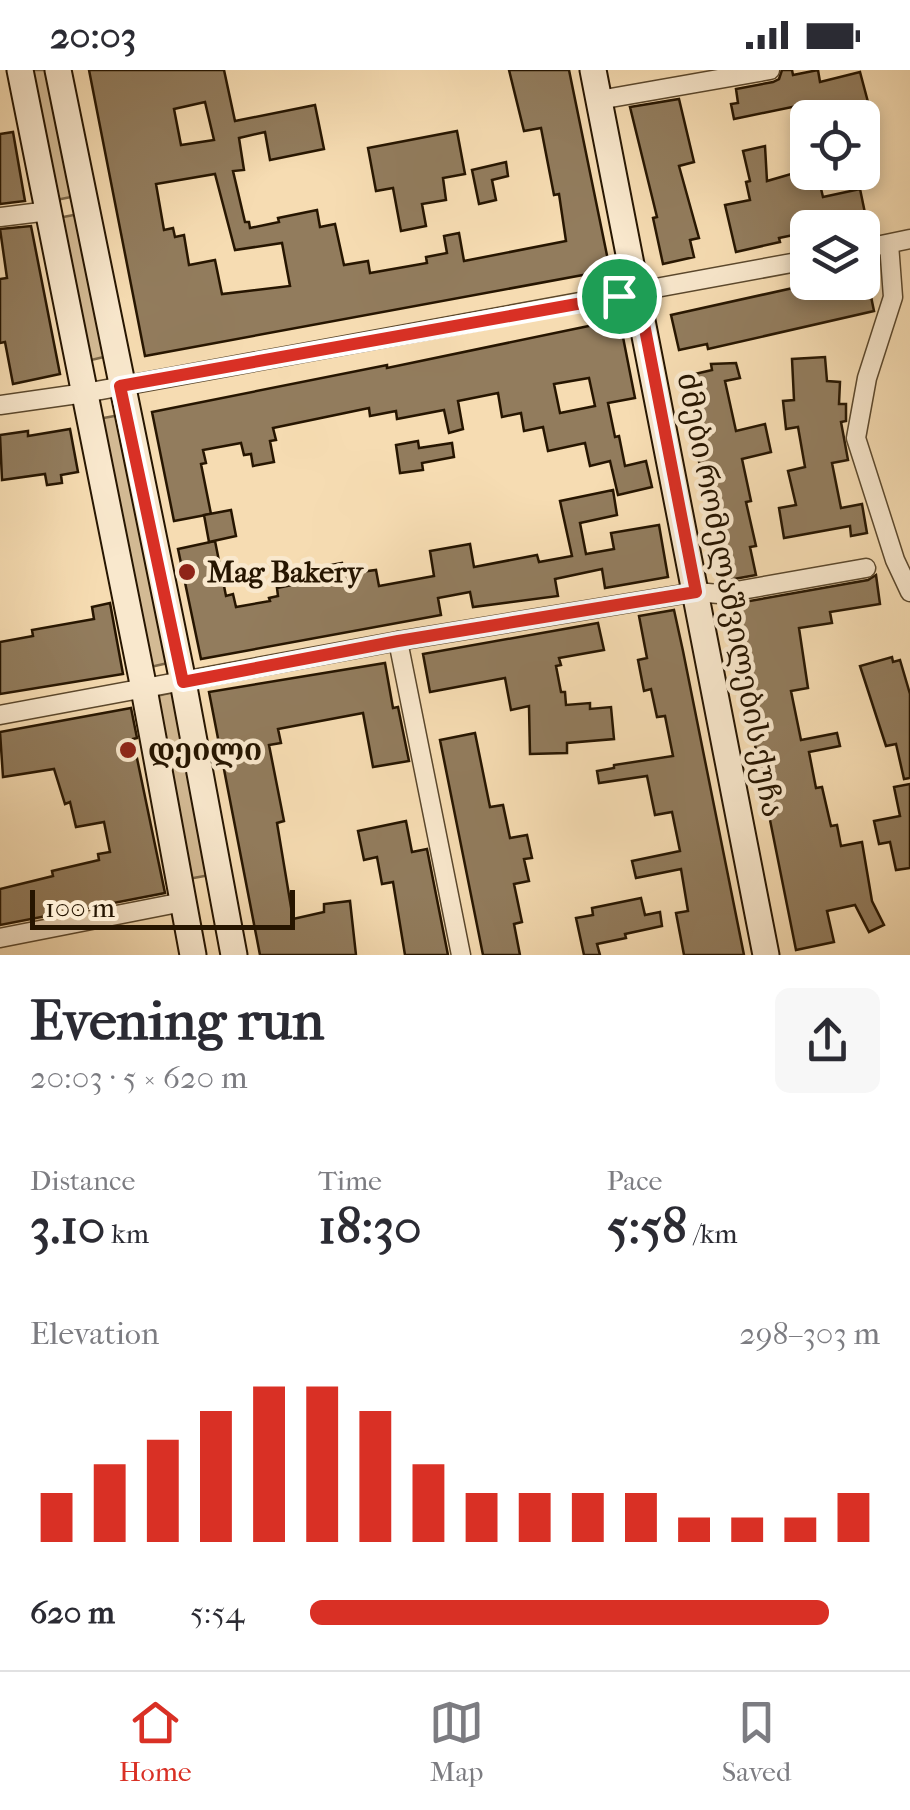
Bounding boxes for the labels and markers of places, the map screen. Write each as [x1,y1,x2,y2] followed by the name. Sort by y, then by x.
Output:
[577,254,662,339] pin
[207,555,365,590] place label: Mag Bakery
[176,561,198,583] marker: Mag Bakery
[148,733,262,768] place label: დეილი
[117,739,139,761] marker: დეილი

